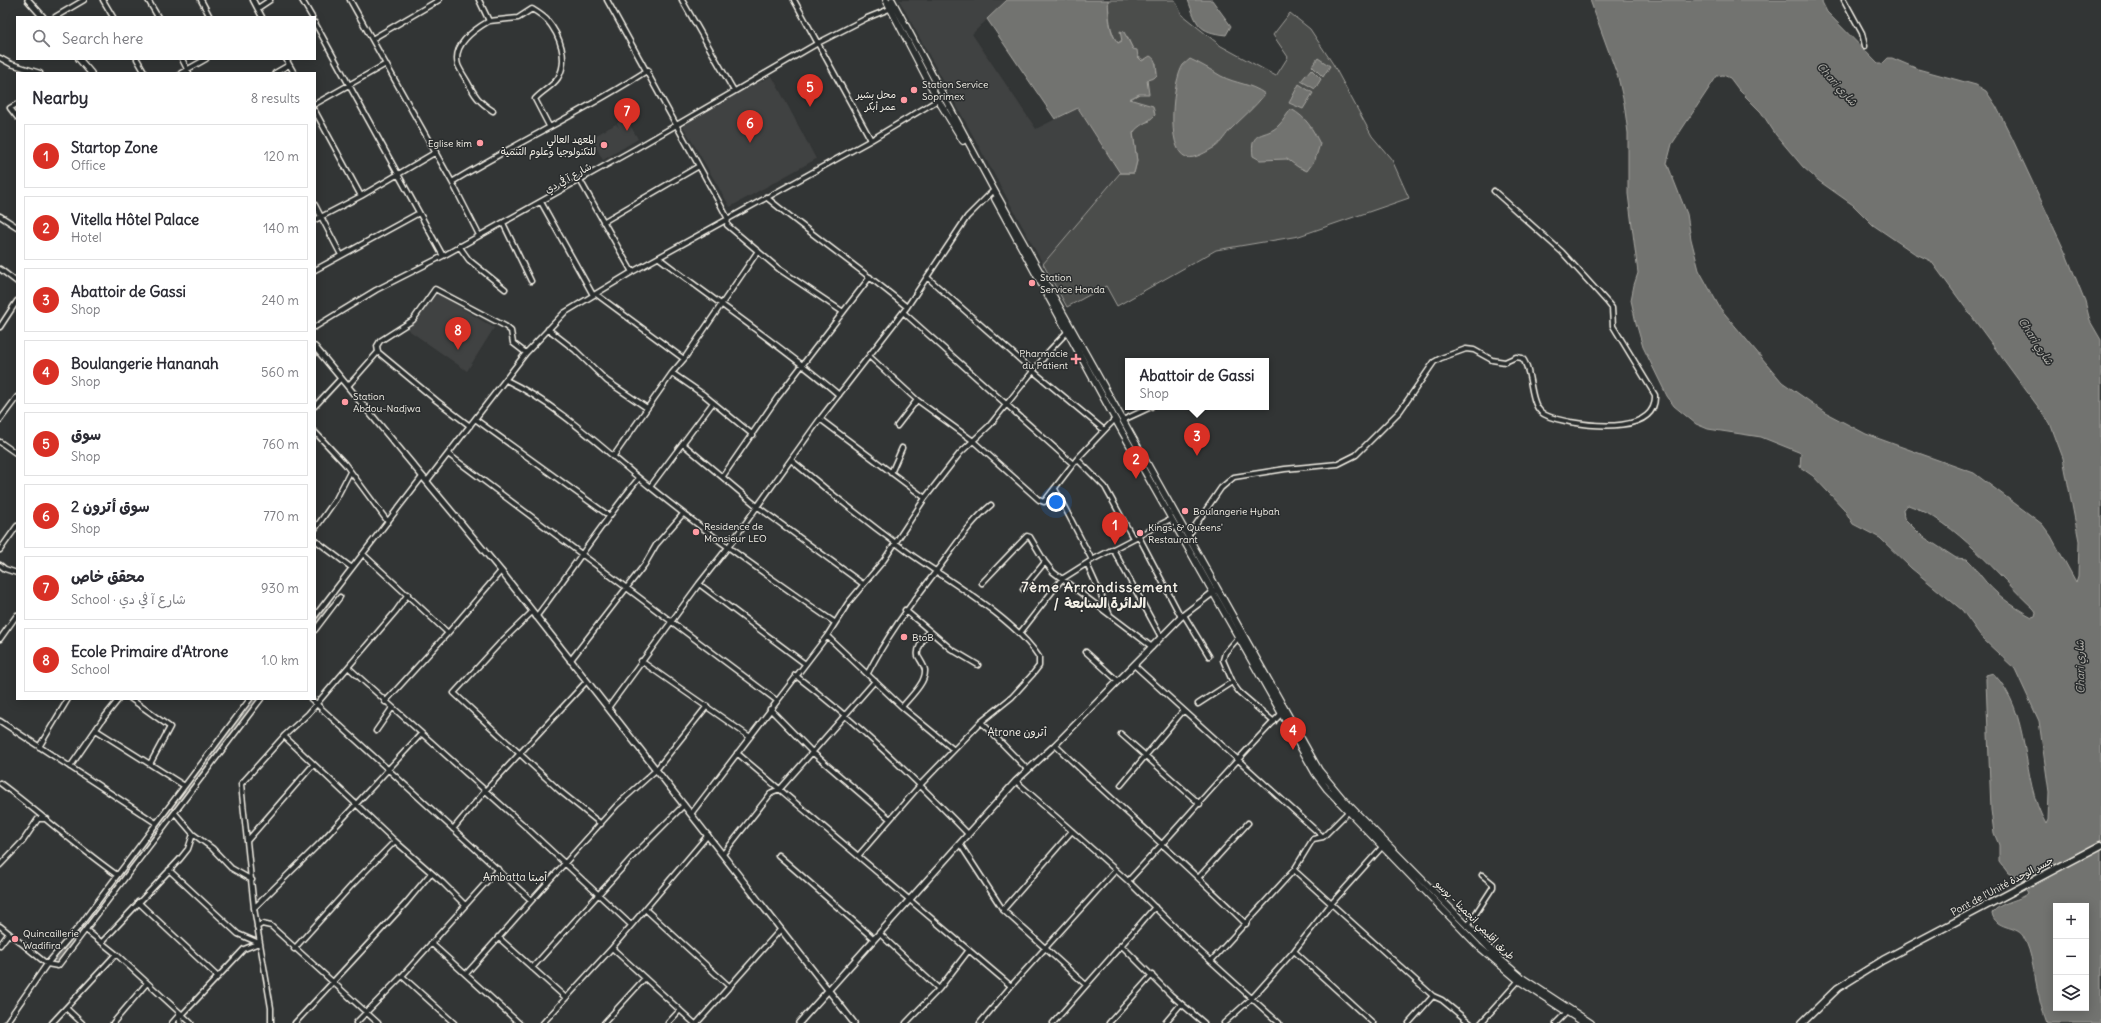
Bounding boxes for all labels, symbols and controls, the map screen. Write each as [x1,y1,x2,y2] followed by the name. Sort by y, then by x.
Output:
[16,16,316,60] search box
[30,27,52,49] icon: search
[62,29,143,48] text: Search here
[1813,59,1860,110] water label: Chari شاري
[797,74,823,107] pin: 5
[922,78,988,103] place label: Station Service Soprimex
[909,85,919,95] marker: Station Service Soprimex
[32,87,88,109] text: Nearby
[855,88,896,113] place label: محل بشير عمر أبكر
[251,90,300,107] text: 8 results
[899,95,909,105] marker: محل بشير عمر أبكر
[614,98,640,131] pin: 7
[737,110,763,143] pin: 6
[501,133,596,160] place label: المعهد العالي للتكنولوجيا وعلوم التنمية
[428,137,472,150] place label: Eglise kim
[71,138,158,157] text: Startop Zone
[475,138,485,148] marker: Eglise kim
[599,140,609,150] marker: المعهد العالي للتكنولوجيا وعلوم التنمية
[43,148,49,165] text: 1
[264,148,299,165] text: 120 m
[71,157,106,174] text: Office
[542,160,595,198] street label: شارع آ في دي
[71,210,199,229] text: Vitella Hôtel Palace
[42,220,50,237] text: 2
[263,220,299,237] text: 140 m
[71,229,102,246] text: Hotel
[1040,271,1105,296] place label: Station Service Honda
[1027,278,1037,288] marker: Station Service Honda
[71,282,186,301] text: Abattoir de Gassi
[42,292,50,309] text: 3
[262,292,299,309] text: 240 m
[71,301,100,318] text: Shop
[2015,315,2057,368] water label: Chari شاري
[445,317,471,350] pin: 8
[1019,347,1069,372] place label: Pharmacie du Patient
[71,354,219,373] text: Boulangerie Hananah
[1071,354,1081,364] marker: Pharmacie du Patient
[1125,358,1269,410] popup
[42,364,50,381] text: 4
[261,364,299,381] text: 560 m
[1140,366,1254,385] text: Abattoir de Gassi
[71,373,100,390] text: Shop
[1140,385,1169,402] text: Shop
[353,390,421,415] place label: Station Abdou-Nadjwa
[340,397,350,407] marker: Station Abdou-Nadjwa
[1184,423,1210,456] pin: 3
[71,425,101,444] text: سوق
[42,436,50,453] text: 5
[262,436,299,453] text: 760 m
[1123,446,1149,479] pin: 2
[71,448,100,465] text: Shop
[1046,492,1066,512] your location
[71,497,150,516] text: سوق أترون 2
[1193,505,1280,518] place label: Boulangerie Hybah
[1180,506,1190,516] marker: Boulangerie Hybah
[42,508,50,525] text: 6
[263,508,299,525] text: 770 m
[1102,512,1128,545] pin: 1
[71,520,100,537] text: Shop
[704,520,767,545] place label: Residence de Monsieur LEO
[1148,521,1223,546] place label: Kings' & Queens' Restaurant
[691,527,701,537] marker: Residence de Monsieur LEO
[1135,528,1145,538] marker: Kings' & Queens' Restaurant
[71,567,145,586] text: محقق خاص
[1022,578,1179,612] district label: 7ème Arrondissement / الدائرة السابعة
[43,580,49,597] text: 7
[261,580,299,597] text: 930 m
[71,591,186,608] text: School · شارع آ في دي
[912,631,934,644] place label: BtoB
[899,632,909,642] marker: BtoB
[2073,640,2088,694] water label: Chari شاري
[71,642,228,661] text: Ecole Primaire d'Atrone
[42,652,50,669] text: 8
[261,652,299,669] text: 1.0 km
[71,661,110,678] text: School
[1280,717,1306,750] pin: 4
[987,725,1047,739] district label: Atrone أترون
[1949,853,2056,919] street label: Pont de l'Unité جسر الوحدة
[483,870,547,885] district label: Ambatta أمبتا
[1430,877,1518,965] street label: طريق إقليمي انجمينا - بوسو
[2053,903,2089,1011] map controls
[2053,903,2089,939] button: +
[23,927,79,952] place label: Quincaillerie Wadifira
[10,934,20,944] marker: Quincaillerie Wadifira
[2053,939,2089,975] button: −
[2053,975,2089,1011] button: layers

